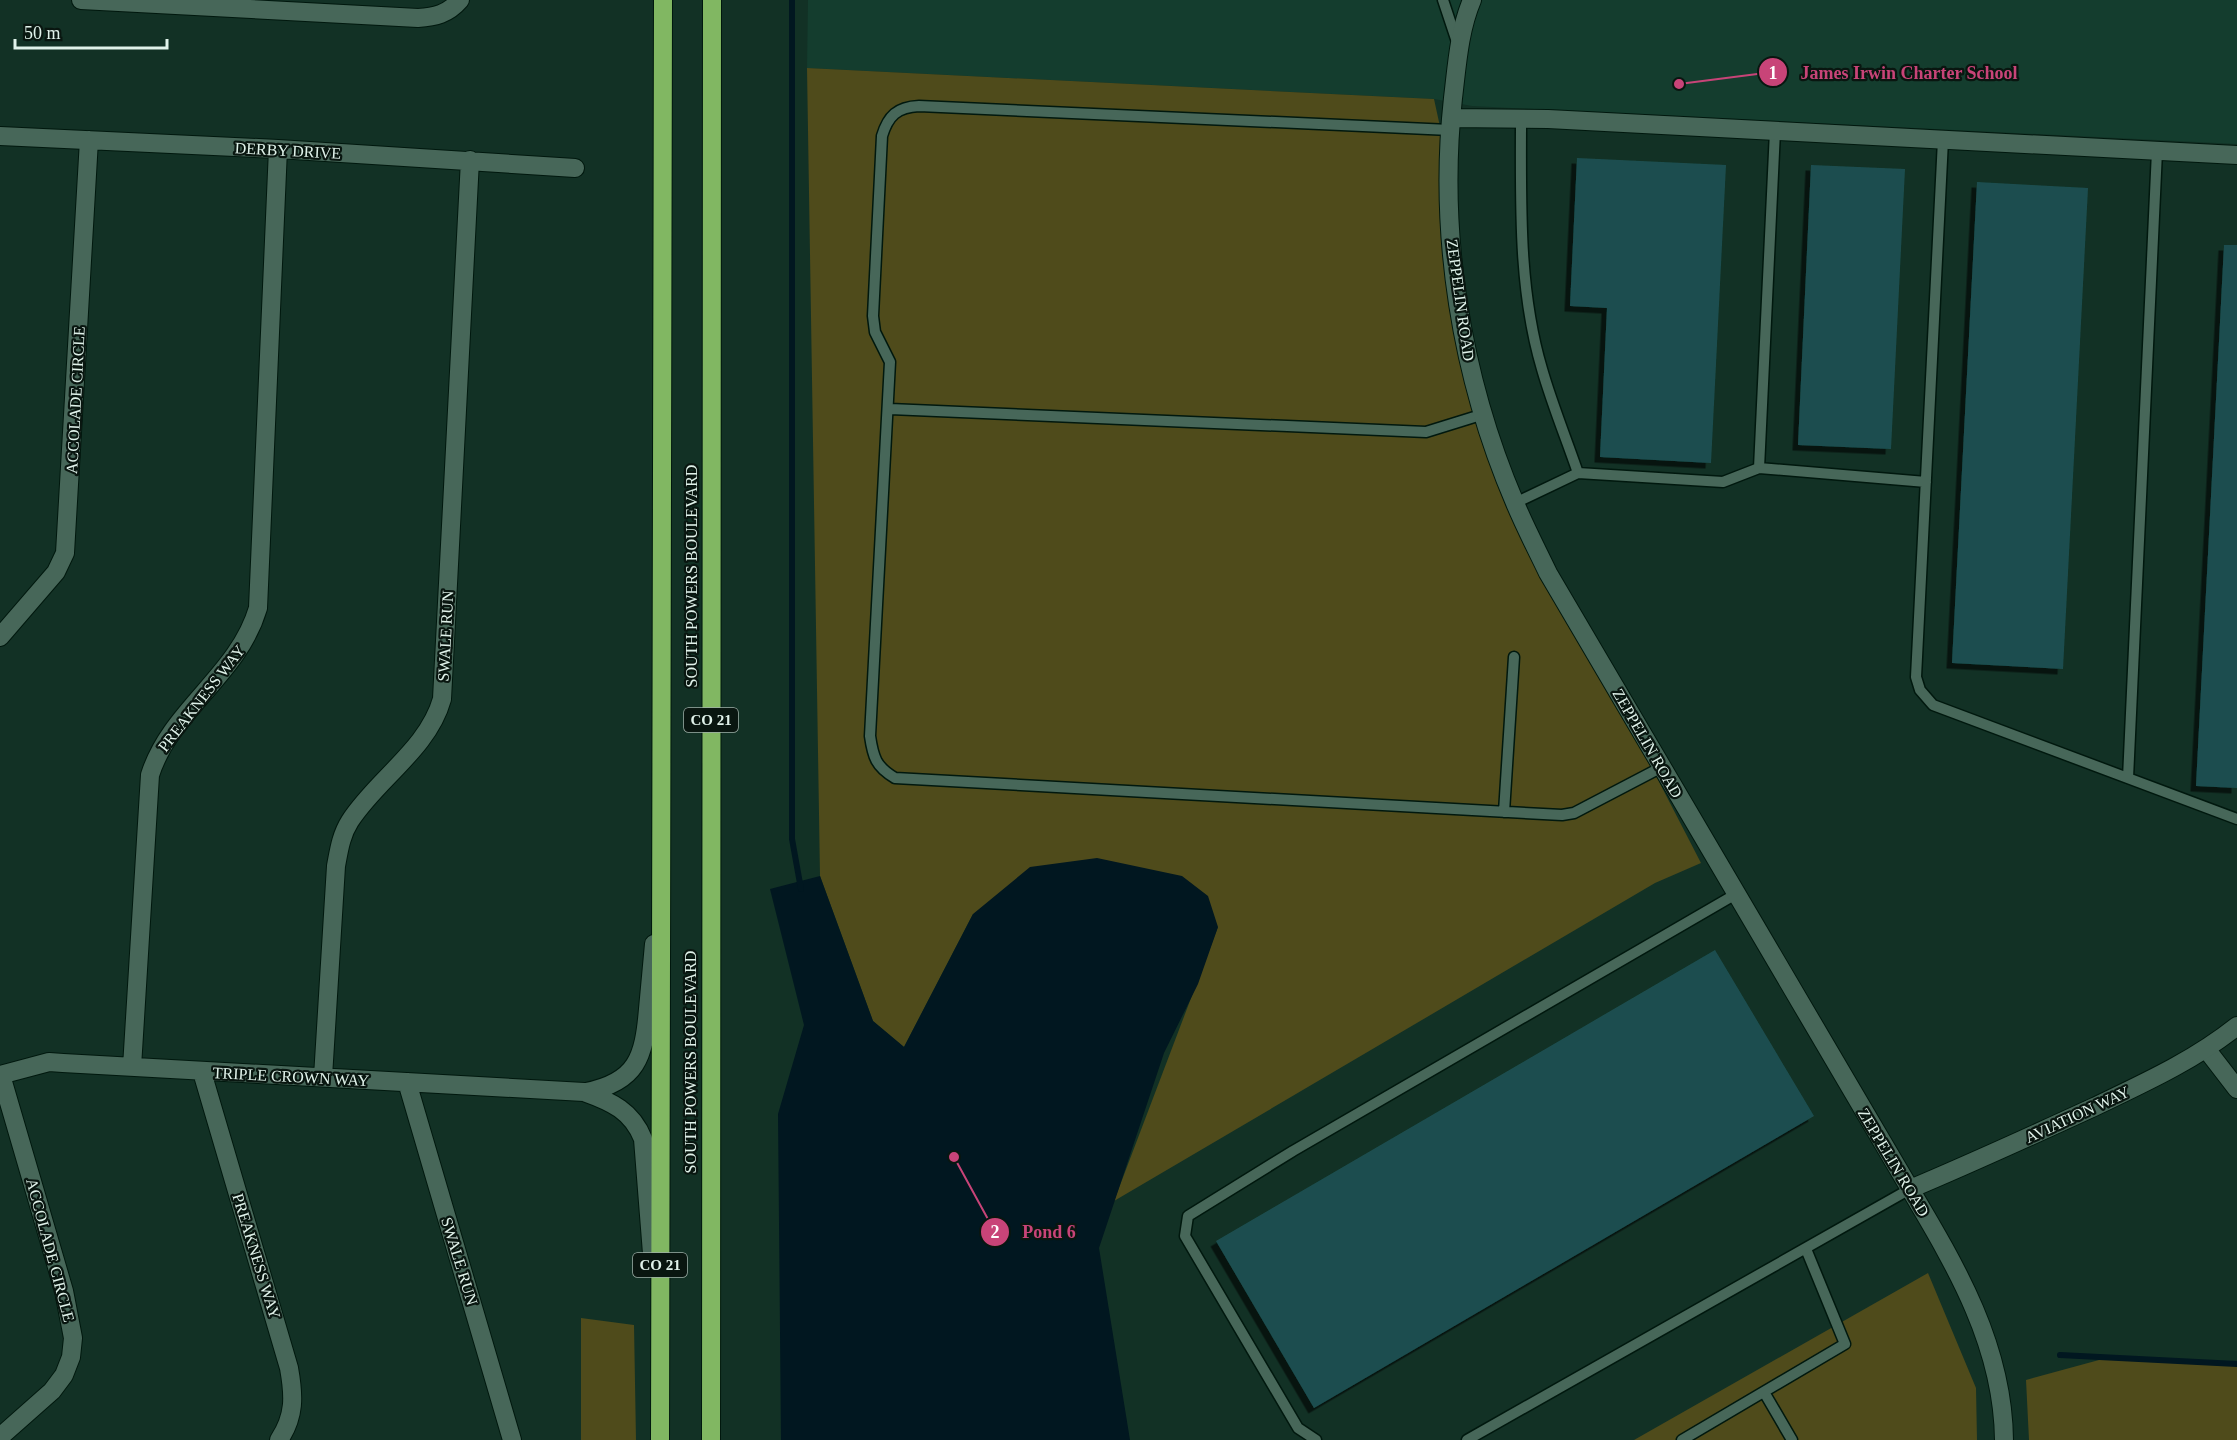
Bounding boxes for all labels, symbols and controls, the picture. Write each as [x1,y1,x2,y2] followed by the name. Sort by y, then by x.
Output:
[15,12,166,50] scale bar
[24,23,61,43] text: 50 m
[1758,54,2029,90] callout: James Irwin Charter School
[1769,63,1778,83] text: 1
[1800,63,2018,83] text: James Irwin Charter School
[234,139,342,162] street label: DERBY DRIVE
[1444,238,1477,362] street label: ZEPPELIN ROAD
[63,326,88,474] street label: ACCOLADE CIRCLE
[683,465,700,687] street label: SOUTH POWERS BOULEVARD
[435,590,456,682] street label: SWALE RUN
[155,641,248,755] street label: PREAKNESS WAY
[1609,686,1686,801] street label: ZEPPELIN ROAD
[684,708,738,732] road number: CO 21
[682,951,699,1173] street label: SOUTH POWERS BOULEVARD
[212,1064,370,1089] street label: TRIPLE CROWN WAY
[2022,1083,2132,1146] street label: AVIATION WAY
[1855,1105,1933,1219] street label: ZEPPELIN ROAD
[23,1176,78,1324] street label: ACCOLADE CIRCLE
[229,1191,284,1321] street label: PREAKNESS WAY
[980,1214,1088,1250] callout: Pond 6
[438,1215,481,1308] street label: SWALE RUN
[991,1222,1000,1242] text: 2
[1022,1222,1076,1242] text: Pond 6
[633,1253,687,1277] road number: CO 21

